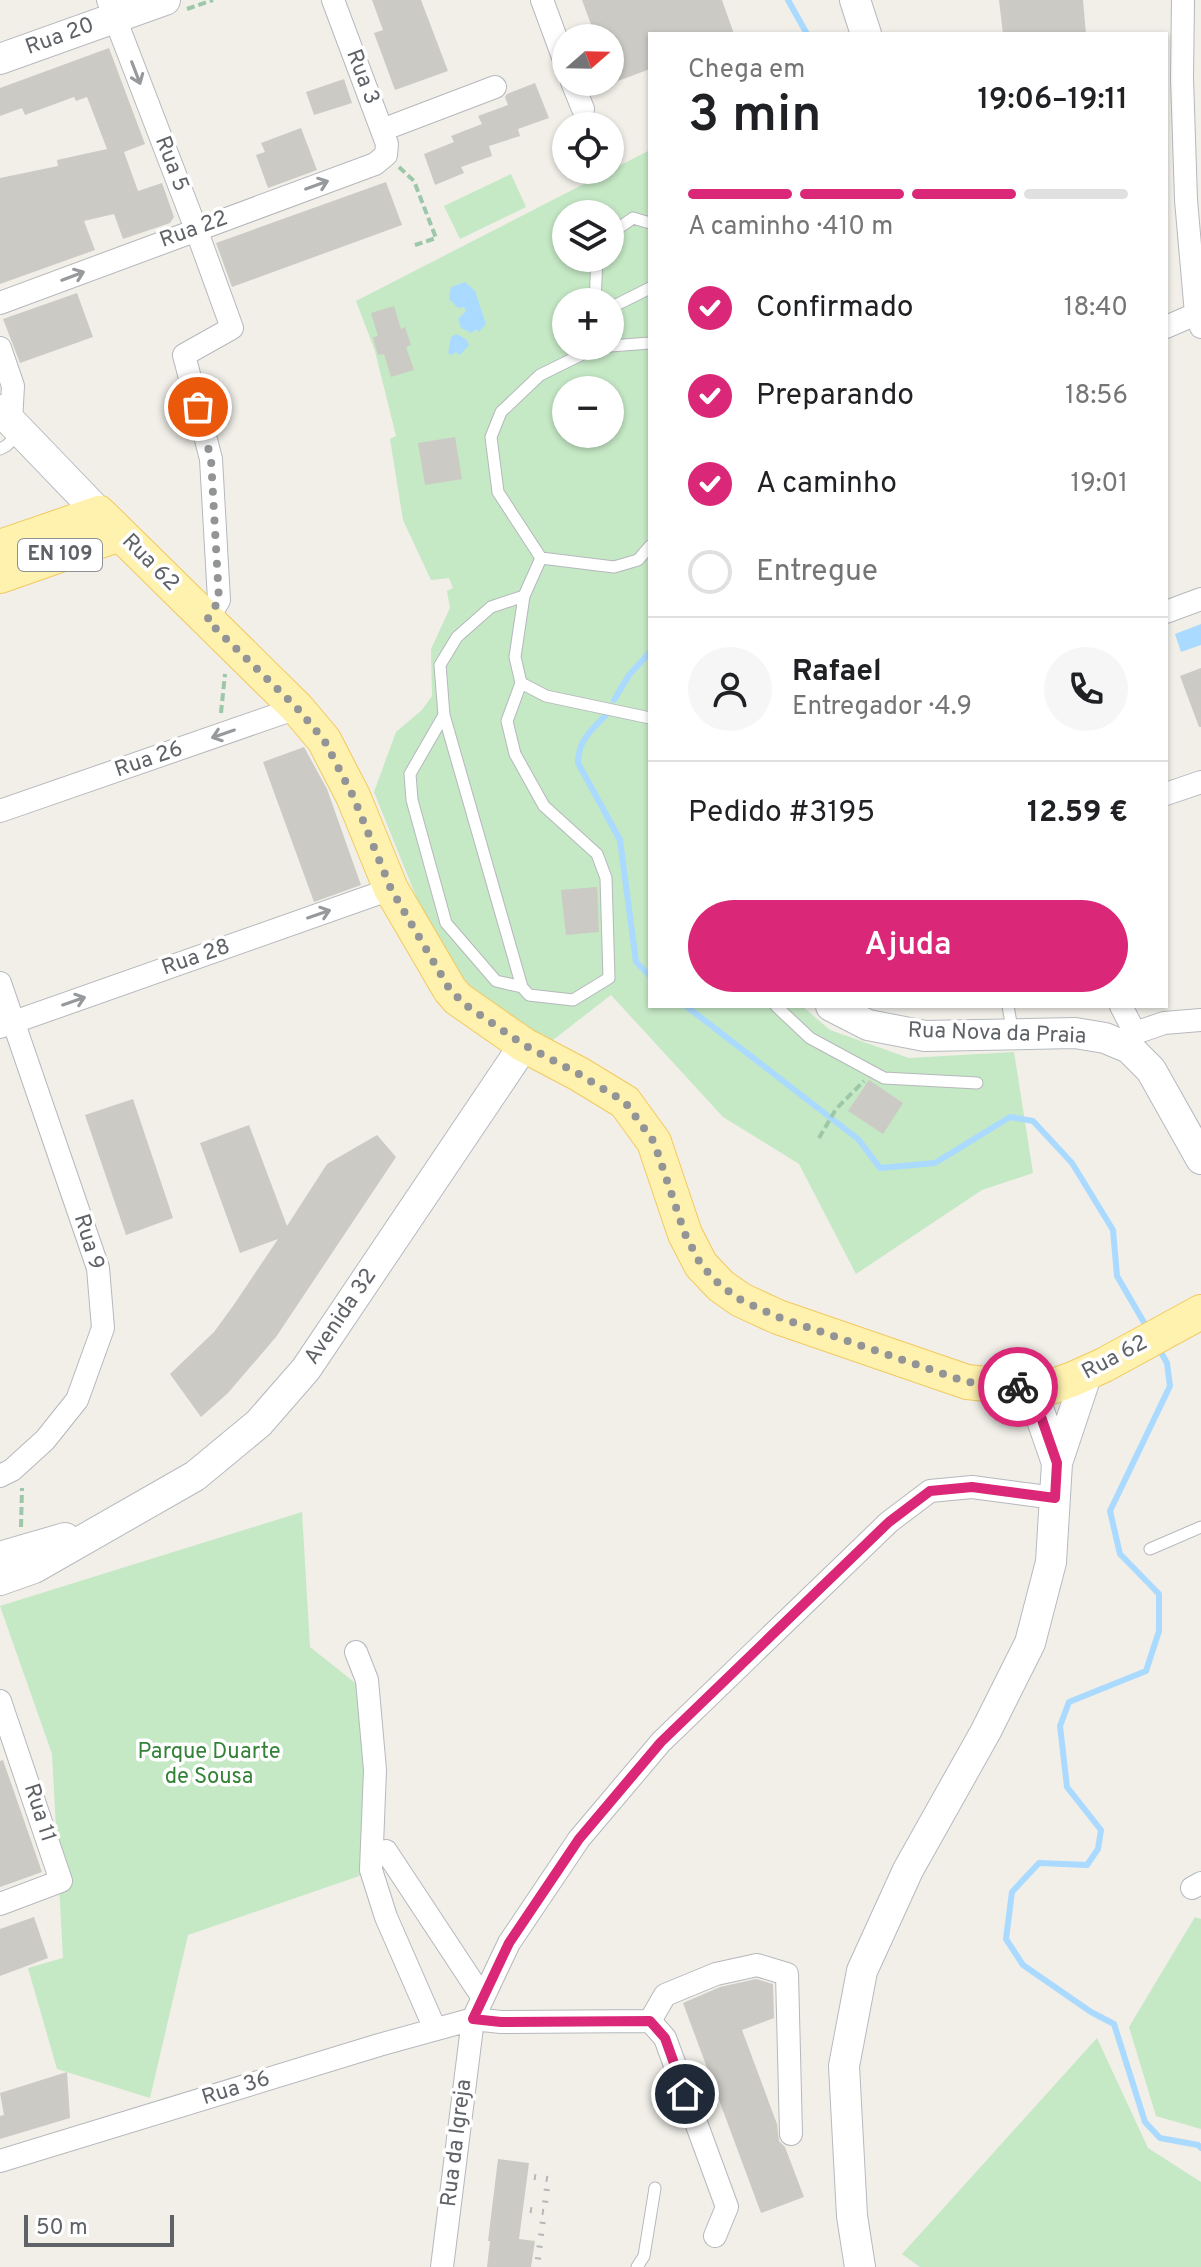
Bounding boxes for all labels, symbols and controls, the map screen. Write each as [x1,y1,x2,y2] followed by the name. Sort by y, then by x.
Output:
[22,12,98,62] street label: Rua 20
[552,24,624,96] north arrow
[552,24,624,448] map controls
[339,46,385,108] street label: Rua 3
[688,54,805,87] text: Chega em
[130,60,144,85] one-way arrow
[977,82,1128,119] text: 19:06–19:11
[688,84,821,150] text: 3 min
[552,112,624,184] button: locate
[148,132,194,196] street label: Rua 5
[304,177,329,191] one-way arrow
[552,200,624,272] button: layers
[156,205,232,255] street label: Rua 22
[688,211,893,244] text: A caminho · 410 m
[60,267,85,282] one-way arrow
[688,286,732,330] icon: check
[552,288,624,360] button: +
[756,290,914,327] text: Confirmado
[1064,292,1128,325] text: 18:40
[164,373,232,441] pin
[688,374,732,418] icon: check
[552,376,624,448] button: −
[756,378,914,415] text: Preparando
[1065,380,1128,413] text: 18:56
[176,385,220,429] icon: bag
[688,462,732,506] icon: check
[756,466,897,503] text: A caminho
[1071,468,1128,501] text: 19:01
[116,529,184,597] street label: Rua 62
[18,539,102,571] road number: EN 109
[756,554,878,591] text: Entregue
[688,647,772,731] button: person
[1044,647,1128,731] button: phone
[792,654,882,691] text: Rafael
[792,691,972,724] text: Entregador · 4.9
[212,728,236,742] one-way arrow
[111,736,187,784] street label: Rua 26
[688,795,875,832] text: Pedido #3195
[1027,795,1128,832] text: 12.59 €
[688,900,1128,992] button: Ajuda
[306,906,331,921] one-way arrow
[158,934,234,982] street label: Rua 28
[61,992,86,1007] one-way arrow
[907,1017,1087,1051] street label: Rua Nova da Praia
[67,1211,109,1273] street label: Rua 9
[299,1264,383,1370] street label: Avenida 32
[1078,1330,1152,1386] street label: Rua 62
[978,1347,1058,1427] courier
[996,1365,1040,1409] icon: bike
[137,1739,281,1791] park label: Parque Duarte de Sousa
[17,1780,61,1846] street label: Rua 11
[651,2060,719,2128] pin
[199,2066,273,2112] street label: Rua 36
[663,2072,707,2116] icon: home
[436,2078,478,2208] street label: Rua da Igreja
[24,2211,174,2247] scale bar
[36,2215,88,2242] text: 50 m

